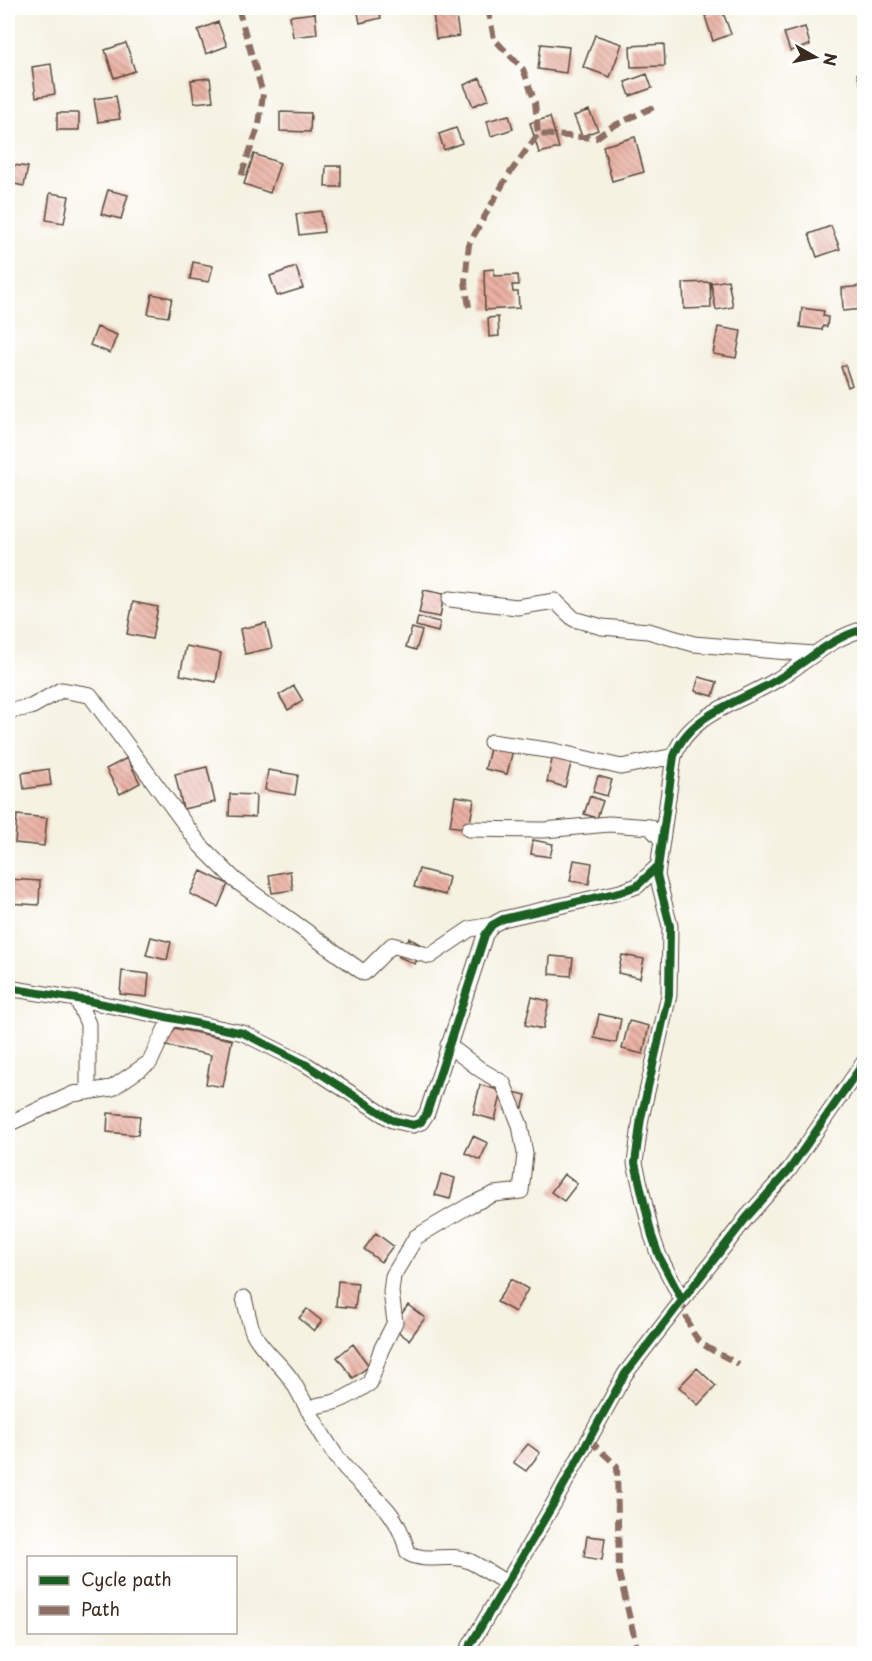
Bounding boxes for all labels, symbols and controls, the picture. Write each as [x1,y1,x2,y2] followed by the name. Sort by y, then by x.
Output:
[785,27,845,87] north arrow
[818,51,844,68] text: N
[27,1556,237,1634] legend
[81,1565,172,1592] text: Cycle path
[81,1595,120,1622] text: Path

